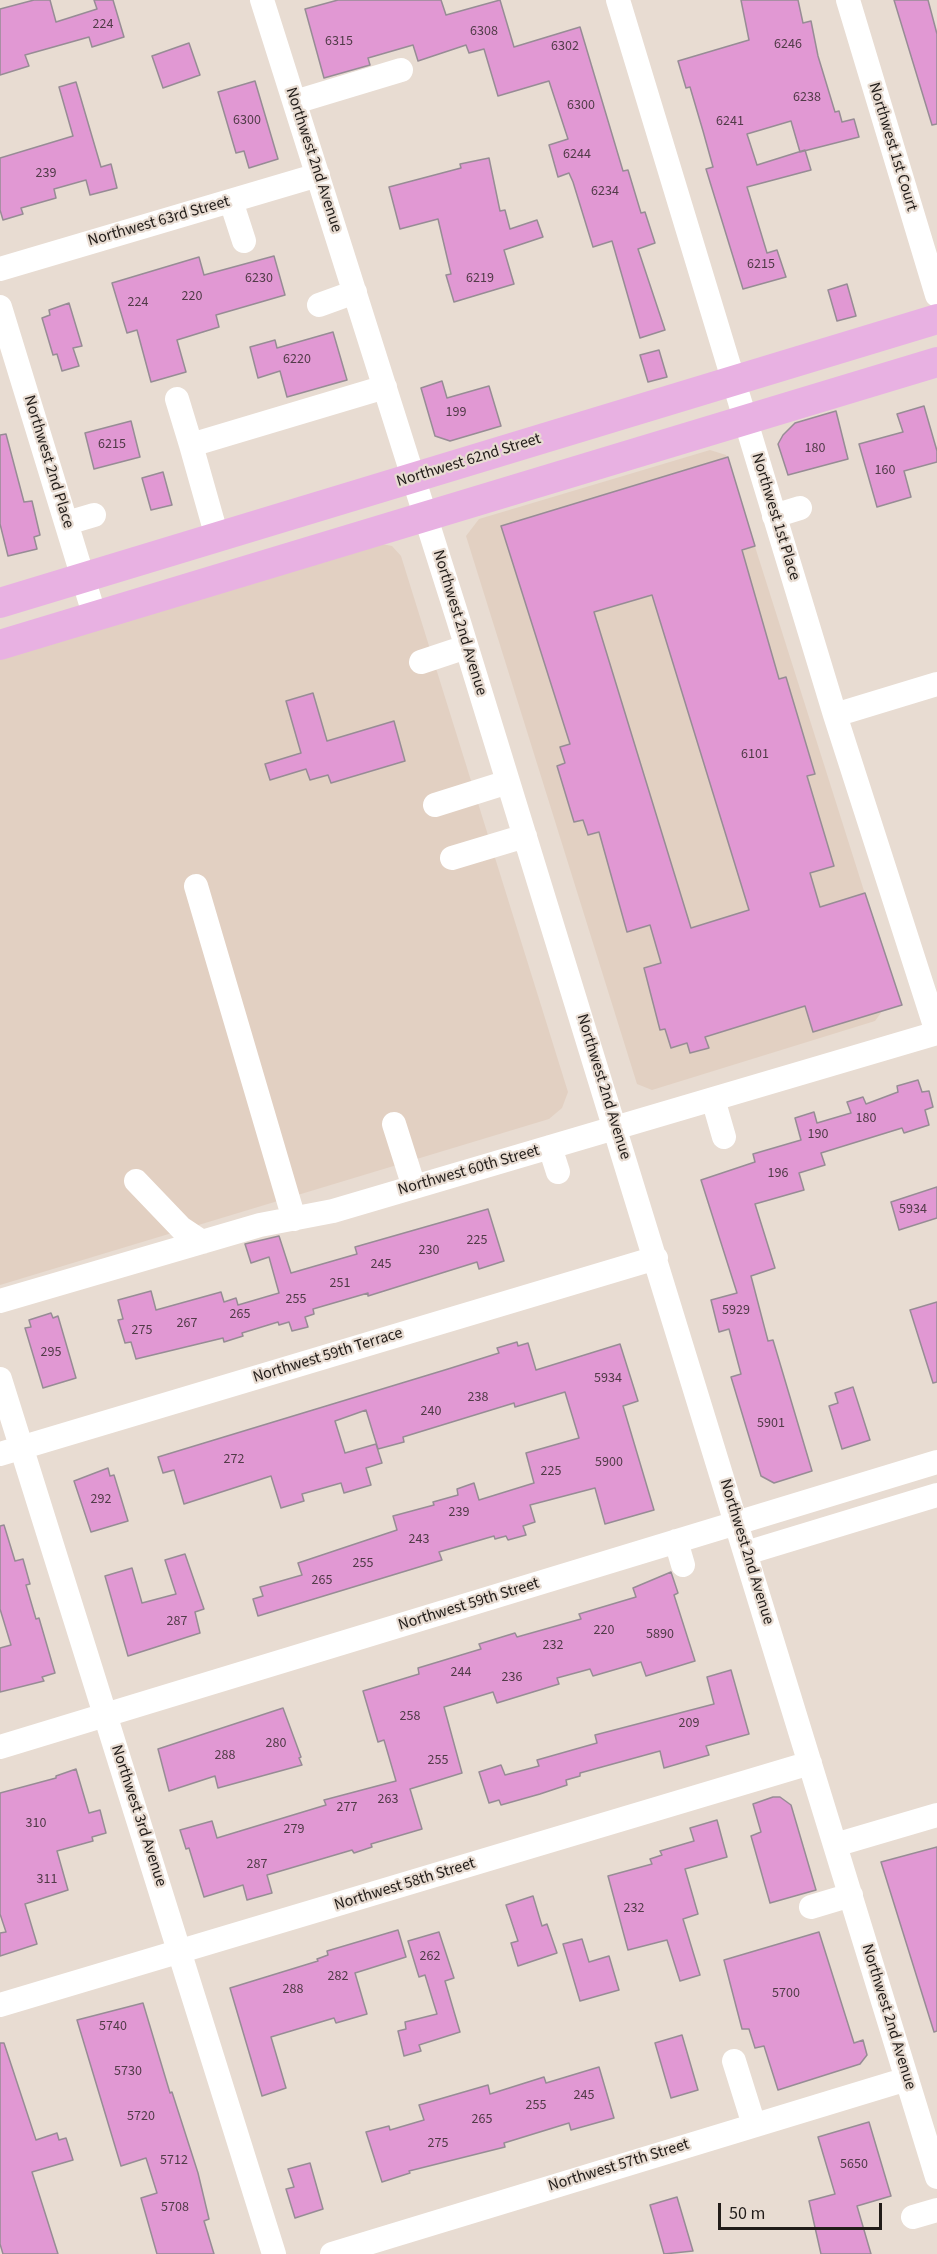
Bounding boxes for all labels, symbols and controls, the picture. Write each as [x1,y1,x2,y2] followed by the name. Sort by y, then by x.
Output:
[93,17,113,33] house number: 224
[470,24,498,40] house number: 6308
[325,34,353,50] house number: 6315
[774,37,802,53] house number: 6246
[551,39,579,55] house number: 6302
[863,80,921,214] street label: Northwest 1st Court
[281,85,345,235] street label: Northwest 2nd Avenue
[793,90,821,106] house number: 6238
[567,98,595,114] house number: 6300
[233,113,261,129] house number: 6300
[716,114,744,130] house number: 6241
[563,147,591,163] house number: 6244
[36,166,56,182] house number: 239
[591,184,619,200] house number: 6234
[86,193,232,251] street label: Northwest 63rd Street
[747,257,775,273] house number: 6215
[245,271,273,287] house number: 6230
[466,271,494,287] house number: 6219
[182,289,202,305] house number: 220
[128,295,148,311] house number: 224
[283,352,311,368] house number: 6220
[19,393,77,531] street label: Northwest 2nd Place
[446,405,466,421] house number: 199
[395,430,543,492] street label: Northwest 62nd Street
[98,437,126,453] house number: 6215
[805,441,825,457] house number: 180
[747,451,803,583] street label: Northwest 1st Place
[875,463,895,479] house number: 160
[428,548,490,698] street label: Northwest 2nd Avenue
[741,747,769,763] house number: 6101
[572,1012,634,1162] street label: Northwest 2nd Avenue
[856,1111,876,1127] house number: 180
[808,1127,828,1143] house number: 190
[396,1142,542,1200] street label: Northwest 60th Street
[768,1166,788,1182] house number: 196
[899,1202,927,1218] house number: 5934
[467,1233,487,1249] house number: 225
[419,1243,439,1259] house number: 230
[371,1257,391,1273] house number: 245
[330,1276,350,1292] house number: 251
[286,1292,306,1308] house number: 255
[722,1303,750,1319] house number: 5929
[230,1307,250,1323] house number: 265
[177,1316,197,1332] house number: 267
[132,1323,152,1339] house number: 275
[251,1324,405,1388] street label: Northwest 59th Terrace
[41,1345,61,1361] house number: 295
[594,1371,622,1387] house number: 5934
[468,1390,488,1406] house number: 238
[421,1404,441,1420] house number: 240
[757,1416,785,1432] house number: 5901
[224,1452,244,1468] house number: 272
[595,1455,623,1471] house number: 5900
[541,1464,561,1480] house number: 225
[715,1477,777,1627] street label: Northwest 2nd Avenue
[91,1492,111,1508] house number: 292
[449,1505,469,1521] house number: 239
[409,1532,429,1548] house number: 243
[353,1556,373,1572] house number: 255
[312,1573,332,1589] house number: 265
[396,1574,542,1636] street label: Northwest 59th Street
[167,1614,187,1630] house number: 287
[594,1623,614,1639] house number: 220
[646,1627,674,1643] house number: 5890
[543,1638,563,1654] house number: 232
[451,1665,471,1681] house number: 244
[502,1670,522,1686] house number: 236
[400,1709,420,1725] house number: 258
[679,1716,699,1732] house number: 209
[266,1736,286,1752] house number: 280
[106,1743,170,1889] street label: Northwest 3rd Avenue
[215,1748,235,1764] house number: 288
[428,1753,448,1769] house number: 255
[378,1792,398,1808] house number: 263
[337,1800,357,1816] house number: 277
[26,1816,46,1832] house number: 310
[284,1822,304,1838] house number: 279
[332,1854,478,1916] street label: Northwest 58th Street
[247,1857,267,1873] house number: 287
[37,1872,57,1888] house number: 311
[624,1901,644,1917] house number: 232
[857,1942,919,2092] street label: Northwest 2nd Avenue
[420,1949,440,1965] house number: 262
[328,1969,348,1985] house number: 282
[283,1982,303,1998] house number: 288
[772,1986,800,2002] house number: 5700
[99,2019,127,2035] house number: 5740
[114,2064,142,2080] house number: 5730
[574,2088,594,2104] house number: 245
[526,2098,546,2114] house number: 255
[127,2109,155,2125] house number: 5720
[472,2112,492,2128] house number: 265
[546,2135,692,2197] street label: Northwest 57th Street
[428,2136,448,2152] house number: 275
[160,2153,188,2169] house number: 5712
[840,2157,868,2173] house number: 5650
[721,2191,884,2229] scale bar
[161,2200,189,2216] house number: 5708
[729,2201,765,2226] text: 50 m

